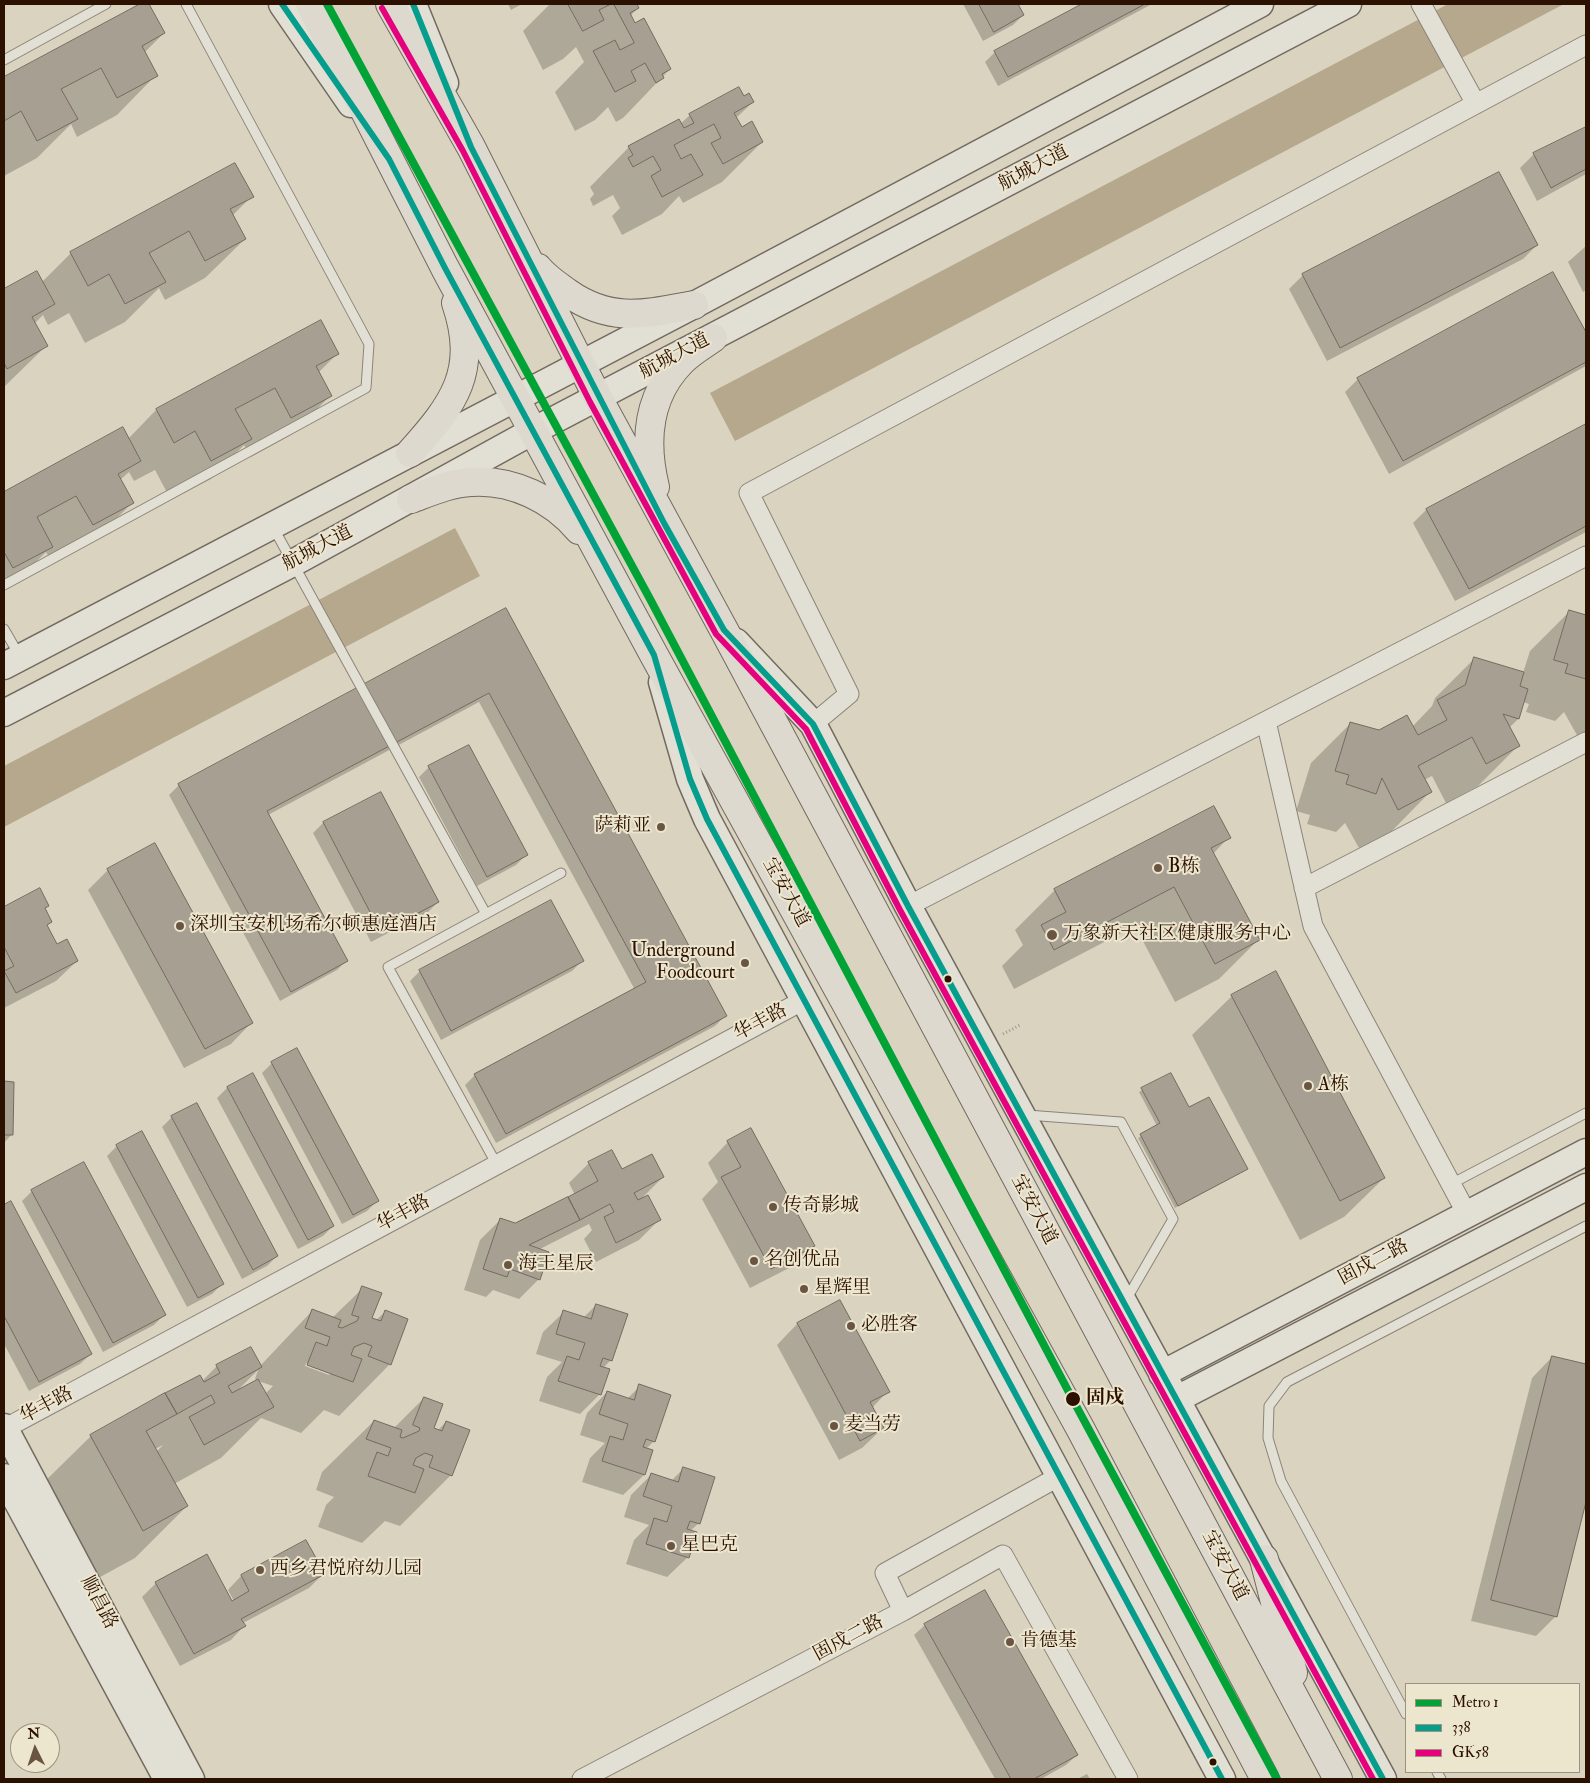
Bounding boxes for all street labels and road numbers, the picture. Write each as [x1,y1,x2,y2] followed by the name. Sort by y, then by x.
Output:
[995,141,1073,197] street label: 航城大道
[636,329,714,385] street label: 航城大道
[279,521,357,577] street label: 航城大道
[757,854,813,932] street label: 宝安大道
[730,1000,792,1046] street label: 华丰路
[1005,1171,1061,1249] street label: 宝安大道
[373,1191,435,1237] street label: 华丰路
[1335,1235,1413,1291] street label: 固戍二路
[16,1383,78,1429] street label: 华丰路
[1196,1527,1252,1605] street label: 宝安大道
[75,1572,121,1634] street label: 顺昌路
[810,1611,888,1667] street label: 固戍二路

